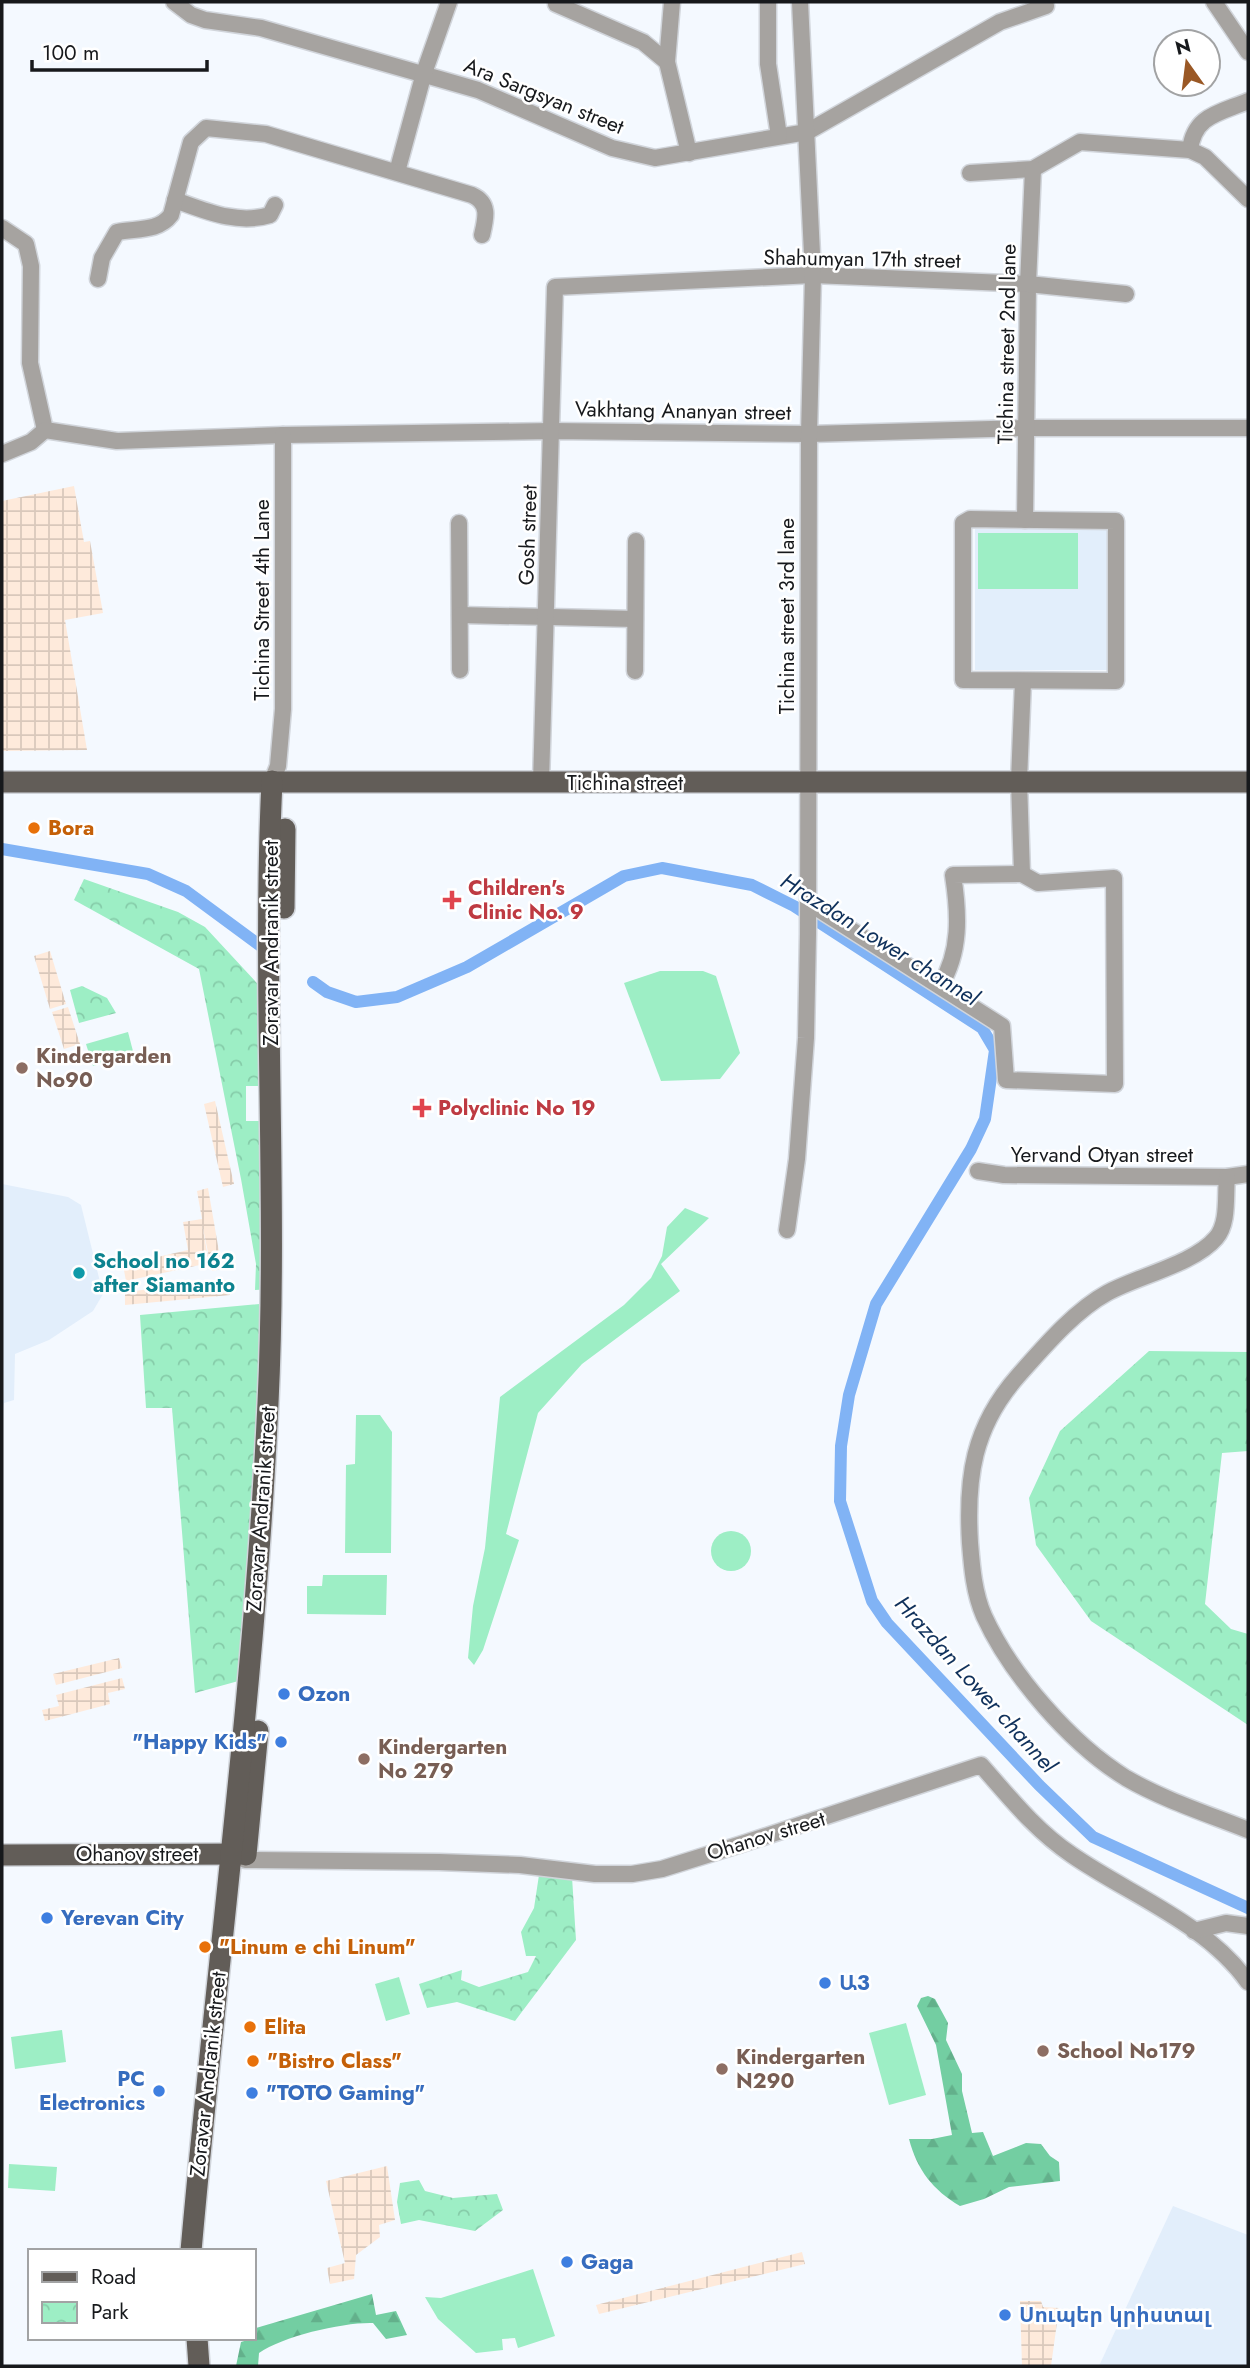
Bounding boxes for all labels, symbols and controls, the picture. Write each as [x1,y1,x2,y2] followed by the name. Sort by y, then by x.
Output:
[32,28,206,72] scale bar
[1152,28,1222,98] north arrow
[1172,32,1194,62] text: N
[42,38,99,68] text: 100 m
[460,50,628,142] street label: Ara Sargsyan street
[763,242,961,276] street label: Shahumyan 17th street
[990,243,1024,445] street label: Tichina street 2nd lane
[575,394,791,428] street label: Vakhtang Ananyan street
[511,484,545,586] street label: Gosh street
[247,499,277,701] street label: Tichina Street 4th Lane
[772,518,802,714] street label: Tichina street 3rd lane
[567,768,683,798] street label: Tichina street
[48,813,94,843] place label: Bora
[26,820,42,836] marker: Bora
[256,840,286,1046] street label: Zoravar Andranik street
[774,864,987,1014] water label: Hrazdan Lower channel
[468,873,584,927] place label: Children's Clinic No. 9
[442,890,462,910] marker: Children's Clinic No. 9
[36,1041,172,1095] place label: Kindergarden No90
[14,1060,30,1076] marker: Kindergarden No90
[438,1093,596,1123] place label: Polyclinic No 19
[412,1098,432,1118] marker: Polyclinic No 19
[1011,1140,1193,1170] street label: Yervand Otyan street
[93,1246,235,1300] place label: School no 162 after Siamanto
[71,1265,87,1281] marker: School no 162 after Siamanto
[239,1405,283,1613] street label: Zoravar Andranik street
[887,1588,1066,1781] water label: Hrazdan Lower channel
[298,1679,350,1709] place label: Ozon
[276,1686,292,1702] marker: Ozon
[132,1727,267,1757] place label: "Happy Kids"
[378,1732,507,1786] place label: Kindergarten No 279
[273,1734,289,1750] marker: "Happy Kids"
[356,1751,372,1767] marker: Kindergarten No 279
[703,1804,829,1868] street label: Ohanov street
[76,1839,198,1869] street label: Ohanov street
[60,1903,185,1933] place label: Yerevan City
[39,1910,55,1926] marker: Yerevan City
[219,1932,416,1962] place label: "Linum e chi Linum"
[197,1939,213,1955] marker: "Linum e chi Linum"
[839,1968,870,1998] place label: Ա3
[182,1970,234,2178] street label: Zoravar Andranik street
[817,1975,833,1991] marker: Ա3
[264,2012,306,2042] place label: Elita
[242,2019,258,2035] marker: Elita
[1057,2036,1196,2066] place label: School No179
[736,2042,865,2096] place label: Kindergarten N290
[1035,2043,1051,2059] marker: School No179
[267,2046,402,2076] place label: "Bistro Class"
[245,2053,261,2069] marker: "Bistro Class"
[714,2061,730,2077] marker: Kindergarten N290
[39,2064,145,2118] place label: PC Electronics
[266,2078,425,2108] place label: "TOTO Gaming"
[151,2083,167,2099] marker: PC Electronics
[244,2085,260,2101] marker: "TOTO Gaming"
[581,2247,634,2277] place label: Gaga
[28,2249,256,2340] legend
[559,2254,575,2270] marker: Gaga
[91,2262,136,2292] text: Road
[91,2297,129,2327] text: Park
[1019,2300,1212,2330] place label: Սուպեր կրիստալ
[997,2307,1013,2323] marker: Սուպեր կրիստալ

